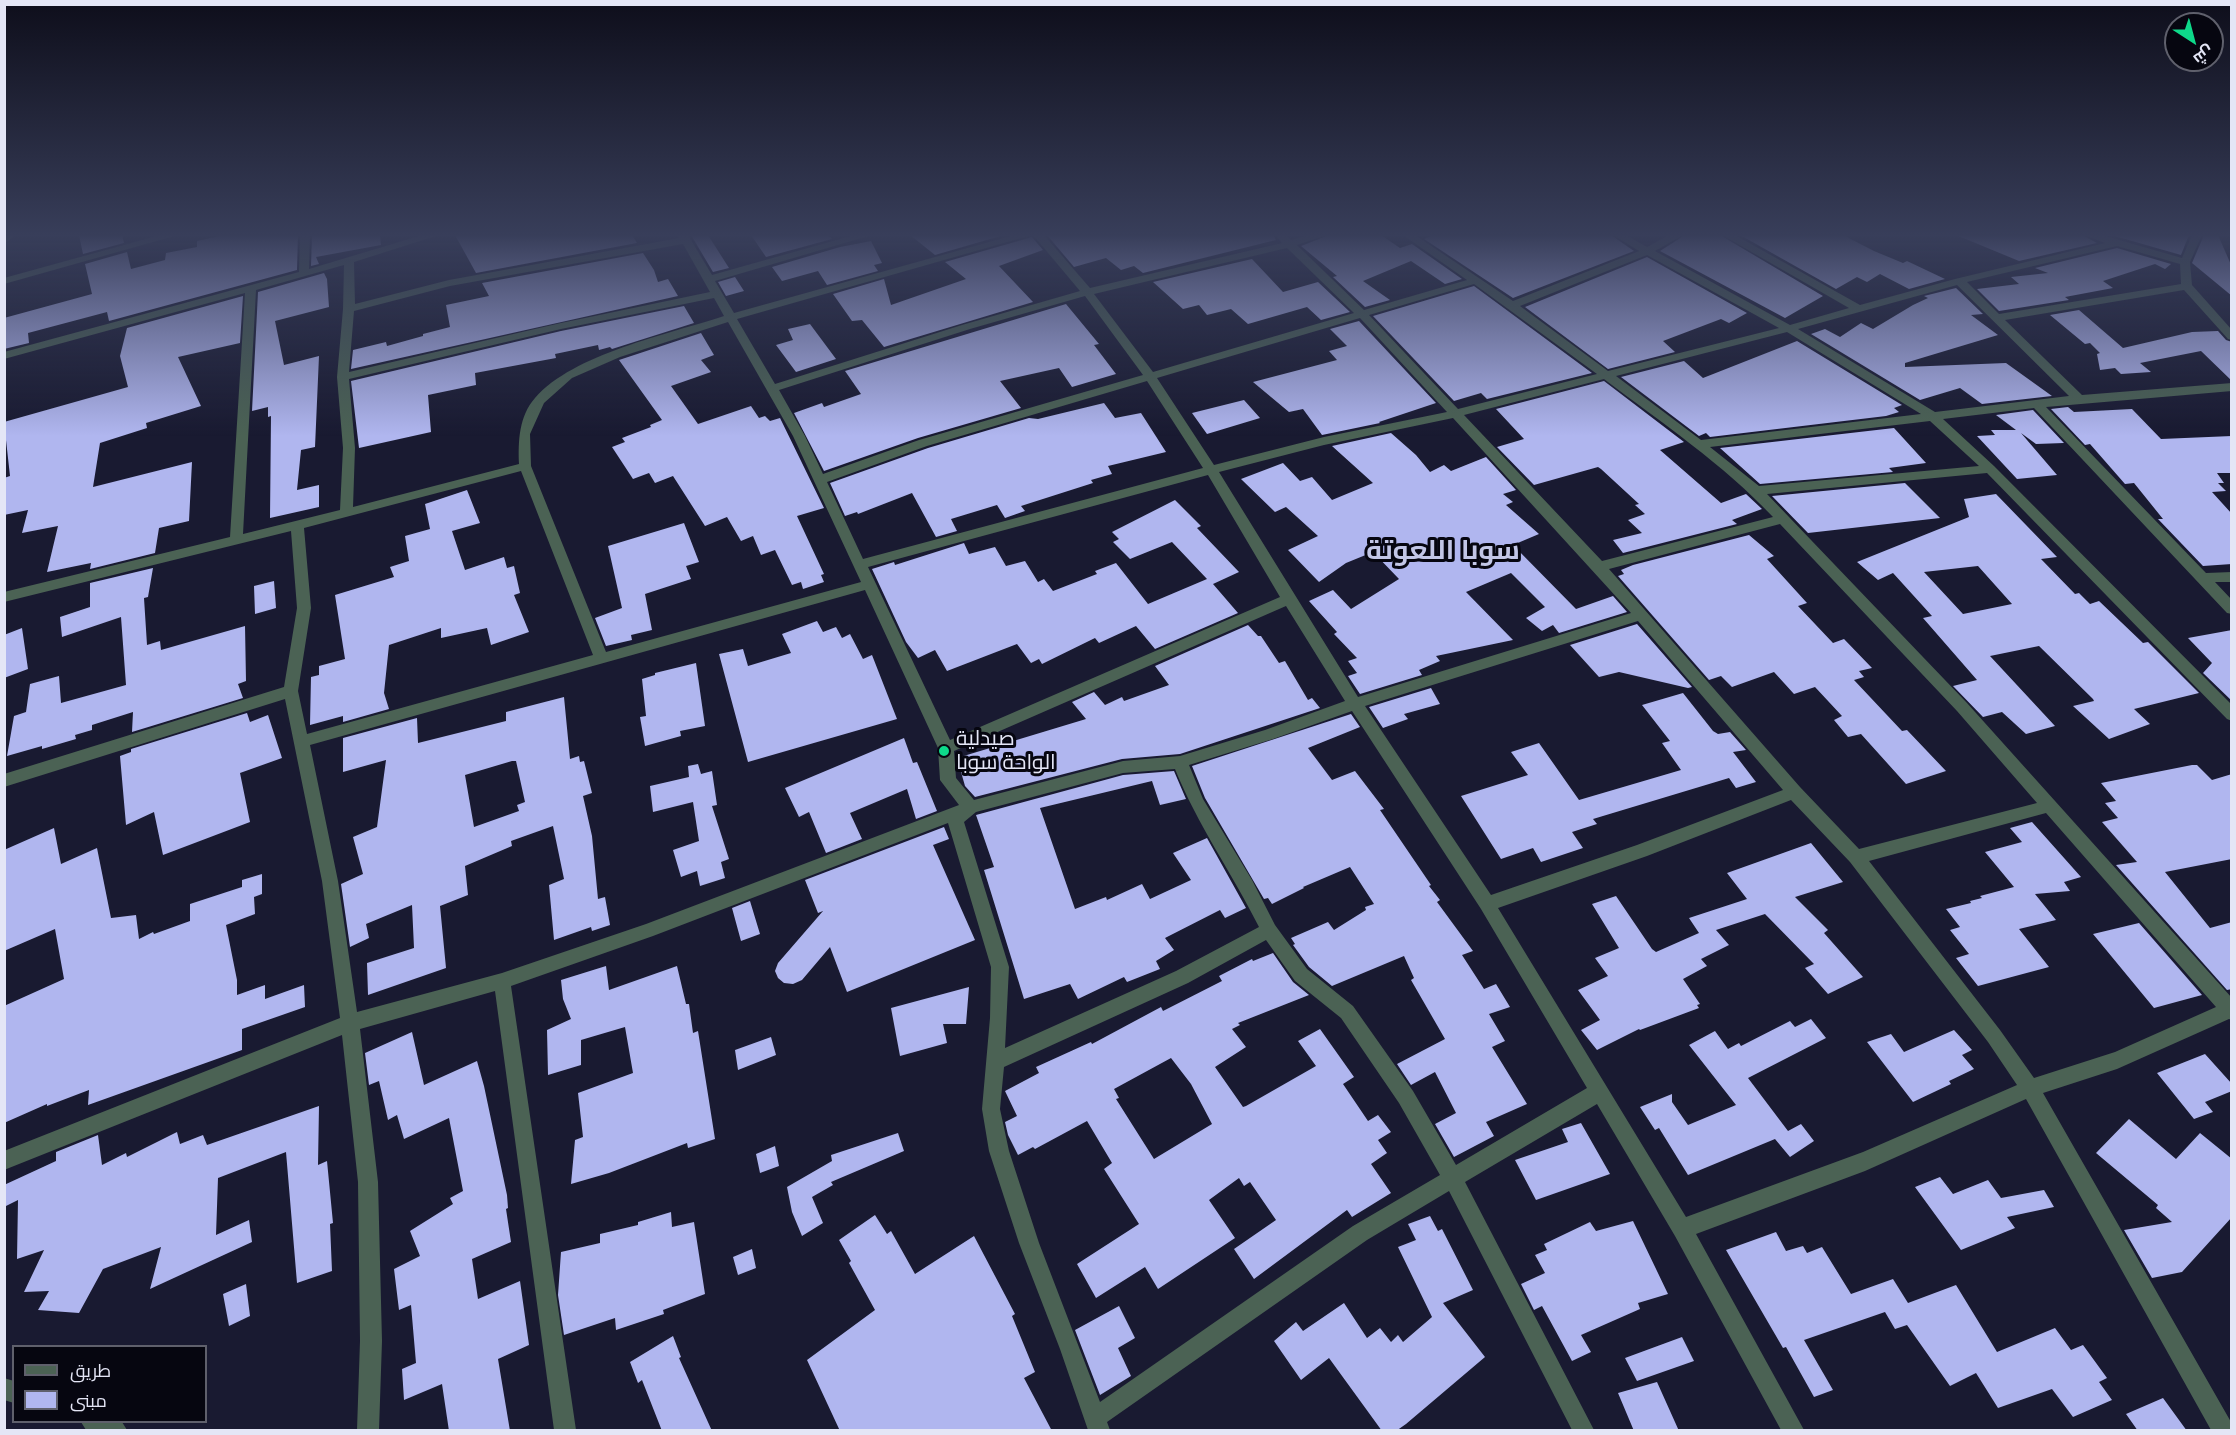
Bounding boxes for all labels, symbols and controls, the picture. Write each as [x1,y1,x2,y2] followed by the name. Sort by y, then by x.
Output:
[2164,12,2224,72] north arrow
[2190,42,2218,69] text: ش
[1366,535,1520,567] district label: سوبا اللعوتة
[956,726,1056,776] place label: صيدلية الواحة سوبا
[937,744,951,758] marker: صيدلية الواحة سوبا
[12,1345,207,1423] legend
[70,1360,111,1381] text: طريق
[70,1390,107,1411] text: مبنى

